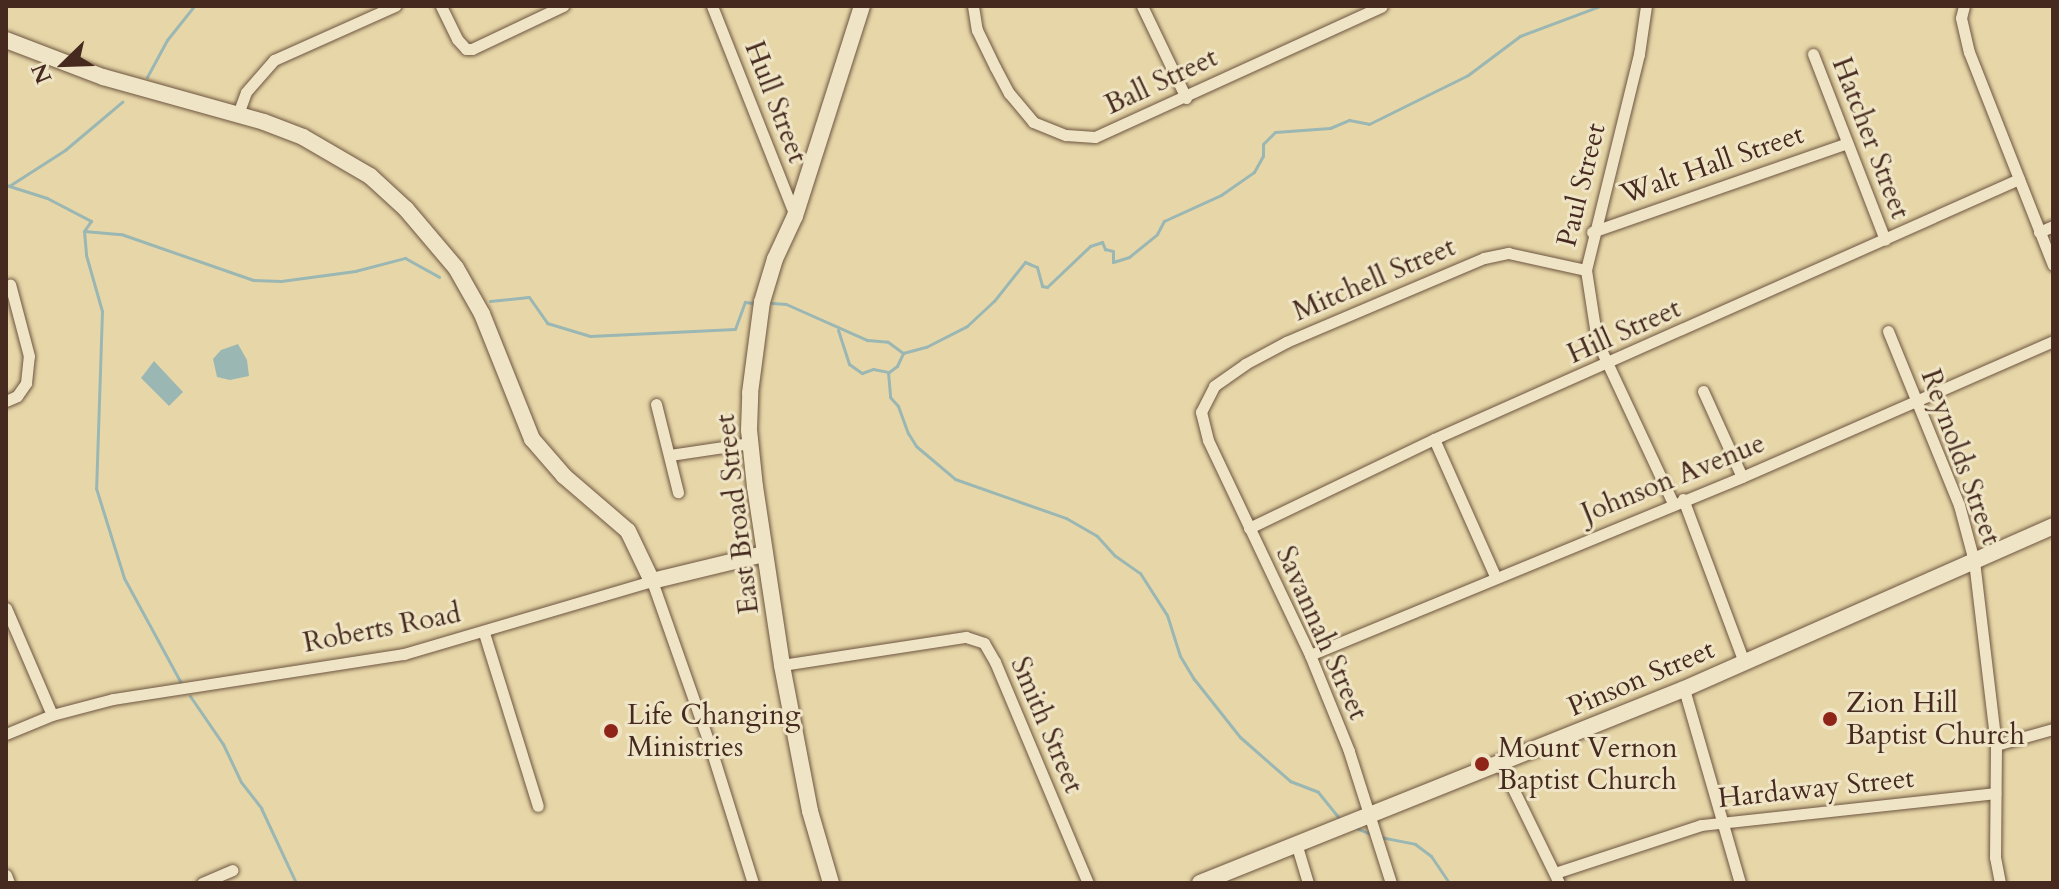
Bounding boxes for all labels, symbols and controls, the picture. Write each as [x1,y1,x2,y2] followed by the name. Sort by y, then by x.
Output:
[24,24,104,104] north arrow
[737,36,815,168] street label: Hull Street
[1099,40,1223,122] street label: Ball Street
[1825,52,1917,224] street label: Hatcher Street
[24,59,59,88] text: N
[1616,117,1808,211] street label: Walt Hall Street
[1549,120,1613,250] street label: Paul Street
[1288,230,1460,328] street label: Mitchell Street
[1562,291,1686,371] street label: Hill Street
[1914,365,2008,549] street label: Reynolds Street
[708,412,766,616] street label: East Broad Street
[1576,426,1770,530] street label: Johnson Avenue
[1269,541,1375,725] street label: Savannah Street
[300,596,464,660] street label: Roberts Road
[1563,632,1719,724] street label: Pinson Street
[1003,652,1091,798] street label: Smith Street
[1846,686,2025,752] place label: Zion Hill Baptist Church
[627,698,801,764] place label: Life Changing Ministries
[1821,710,1839,728] marker: Zion Hill Baptist Church
[602,722,620,740] marker: Life Changing Ministries
[1498,731,1678,797] place label: Mount Vernon Baptist Church
[1473,755,1491,773] marker: Mount Vernon Baptist Church
[1716,761,1916,815] street label: Hardaway Street

